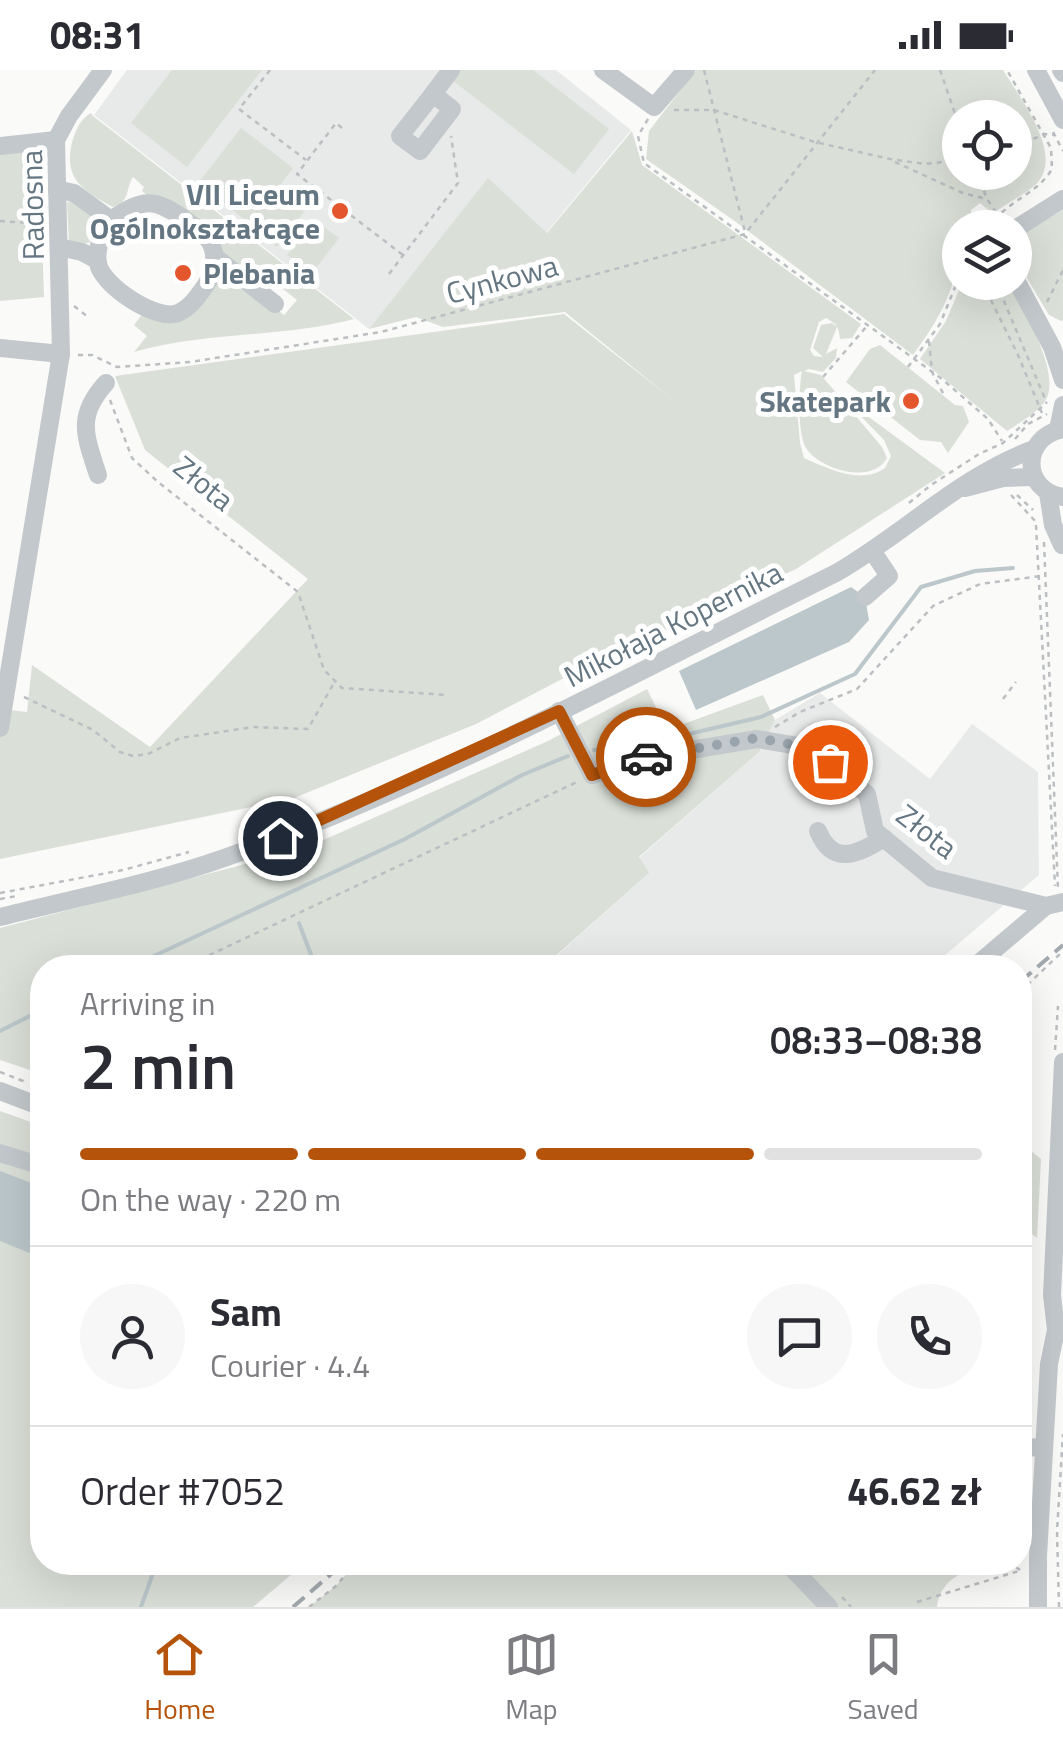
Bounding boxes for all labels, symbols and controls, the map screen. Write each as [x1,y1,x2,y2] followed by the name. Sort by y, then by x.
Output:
[50,6,145,64] text: 08:31
[942,100,1032,300] map controls
[942,100,1032,190] button: locate
[8,149,56,261] street label: Radosna
[90,171,320,251] place label: VII Liceum Ogólnokształcące
[329,200,351,222] marker: VII Liceum Ogólnokształcące
[942,210,1032,300] button: layers
[441,242,563,316] street label: Cynkowa
[203,250,315,296] place label: Plebania
[172,262,194,284] marker: Plebania
[759,378,892,424] place label: Skatepark
[900,390,922,412] marker: Skatepark
[164,444,244,522] street label: Złota
[556,549,790,699] street label: Mikołaja Kopernika
[596,707,696,807] courier
[788,720,873,805] pin
[619,730,674,785] icon: car
[803,735,858,790] icon: bag
[887,792,967,870] street label: Złota
[238,796,323,881] pin
[253,811,308,866] icon: home
[80,979,216,1027] text: Arriving in
[770,1011,982,1069] text: 08:33–08:38
[80,1015,236,1114] text: 2 min
[80,1175,341,1223] text: On the way · 220 m
[210,1283,282,1341] text: Sam
[80,1284,185,1389] button: person
[747,1284,852,1389] button: chat
[877,1284,982,1389] button: phone
[210,1341,370,1389] text: Courier · 4.4
[80,1462,285,1520] text: Order #7052
[847,1462,982,1520] text: 46.62 zł
[144,1627,215,1730] tab: Home
[504,1627,559,1730] tab: Map
[847,1627,919,1730] tab: Saved

